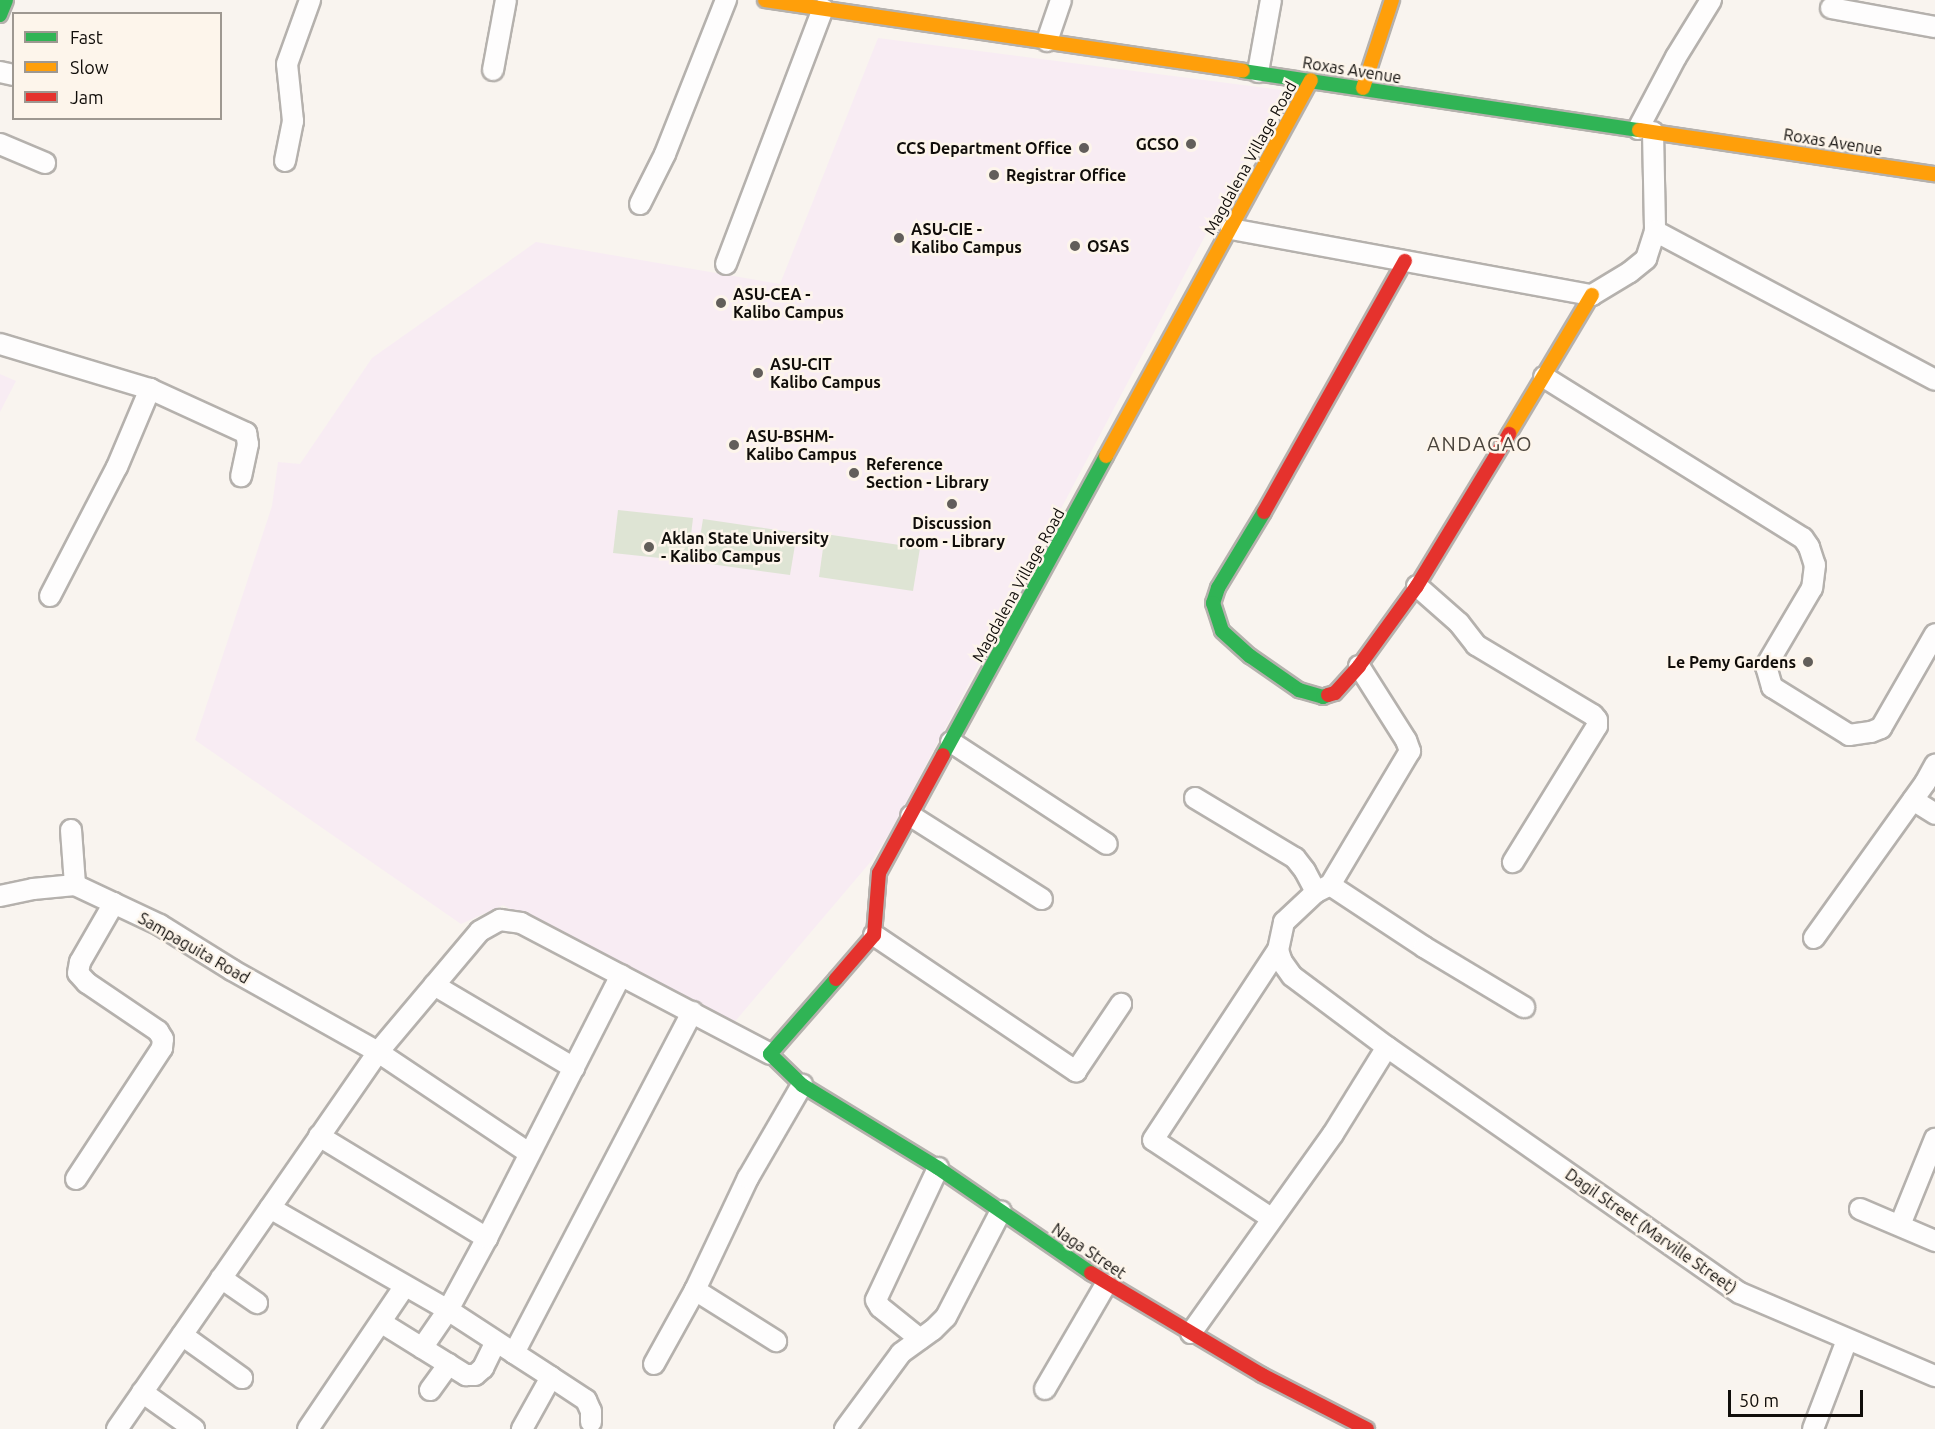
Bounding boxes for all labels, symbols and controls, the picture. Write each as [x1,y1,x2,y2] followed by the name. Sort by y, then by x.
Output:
[12,12,222,120] legend
[70,27,103,47] text: Fast
[1301,53,1403,87] street label: Roxas Avenue
[70,57,109,77] text: Slow
[1200,78,1300,238] street label: Magdalena Village Road
[70,87,104,107] text: Jam
[1782,125,1884,159] street label: Roxas Avenue
[1136,134,1179,154] place label: GCSO
[1184,137,1198,151] marker: GCSO
[896,138,1072,158] place label: CCS Department Office
[1077,141,1091,155] marker: CCS Department Office
[1006,165,1126,185] place label: Registrar Office
[987,168,1001,182] marker: Registrar Office
[911,219,1022,257] place label: ASU-CIE - Kalibo Campus
[892,231,906,245] marker: ASU-CIE - Kalibo Campus
[1087,236,1129,256] place label: OSAS
[1068,239,1082,253] marker: OSAS
[733,284,844,322] place label: ASU-CEA - Kalibo Campus
[714,296,728,310] marker: ASU-CEA - Kalibo Campus
[770,354,881,392] place label: ASU-CIT Kalibo Campus
[751,366,765,380] marker: ASU-CIT Kalibo Campus
[746,426,857,464] place label: ASU-BSHM- Kalibo Campus
[1427,431,1533,455] district label: ANDAGAO
[727,438,741,452] marker: ASU-BSHM- Kalibo Campus
[866,454,989,492] place label: Reference Section - Library
[847,466,861,480] marker: Reference Section - Library
[945,497,959,511] marker: Discussion room - Library
[968,505,1068,665] street label: Magdalena Village Road
[899,513,1005,551] place label: Discussion room - Library
[661,528,829,566] place label: Aklan State University - Kalibo Campus
[642,540,656,554] marker: Aklan State University - Kalibo Campus
[1667,652,1796,672] place label: Le Pemy Gardens
[1801,655,1815,669] marker: Le Pemy Gardens
[135,908,253,988] street label: Sampaguita Road
[1562,1164,1740,1298] street label: Dagil Street (Marville Street)
[1048,1219,1130,1283] street label: Naga Street
[1731,1378,1866,1416] scale bar
[1739,1390,1779,1410] text: 50 m

